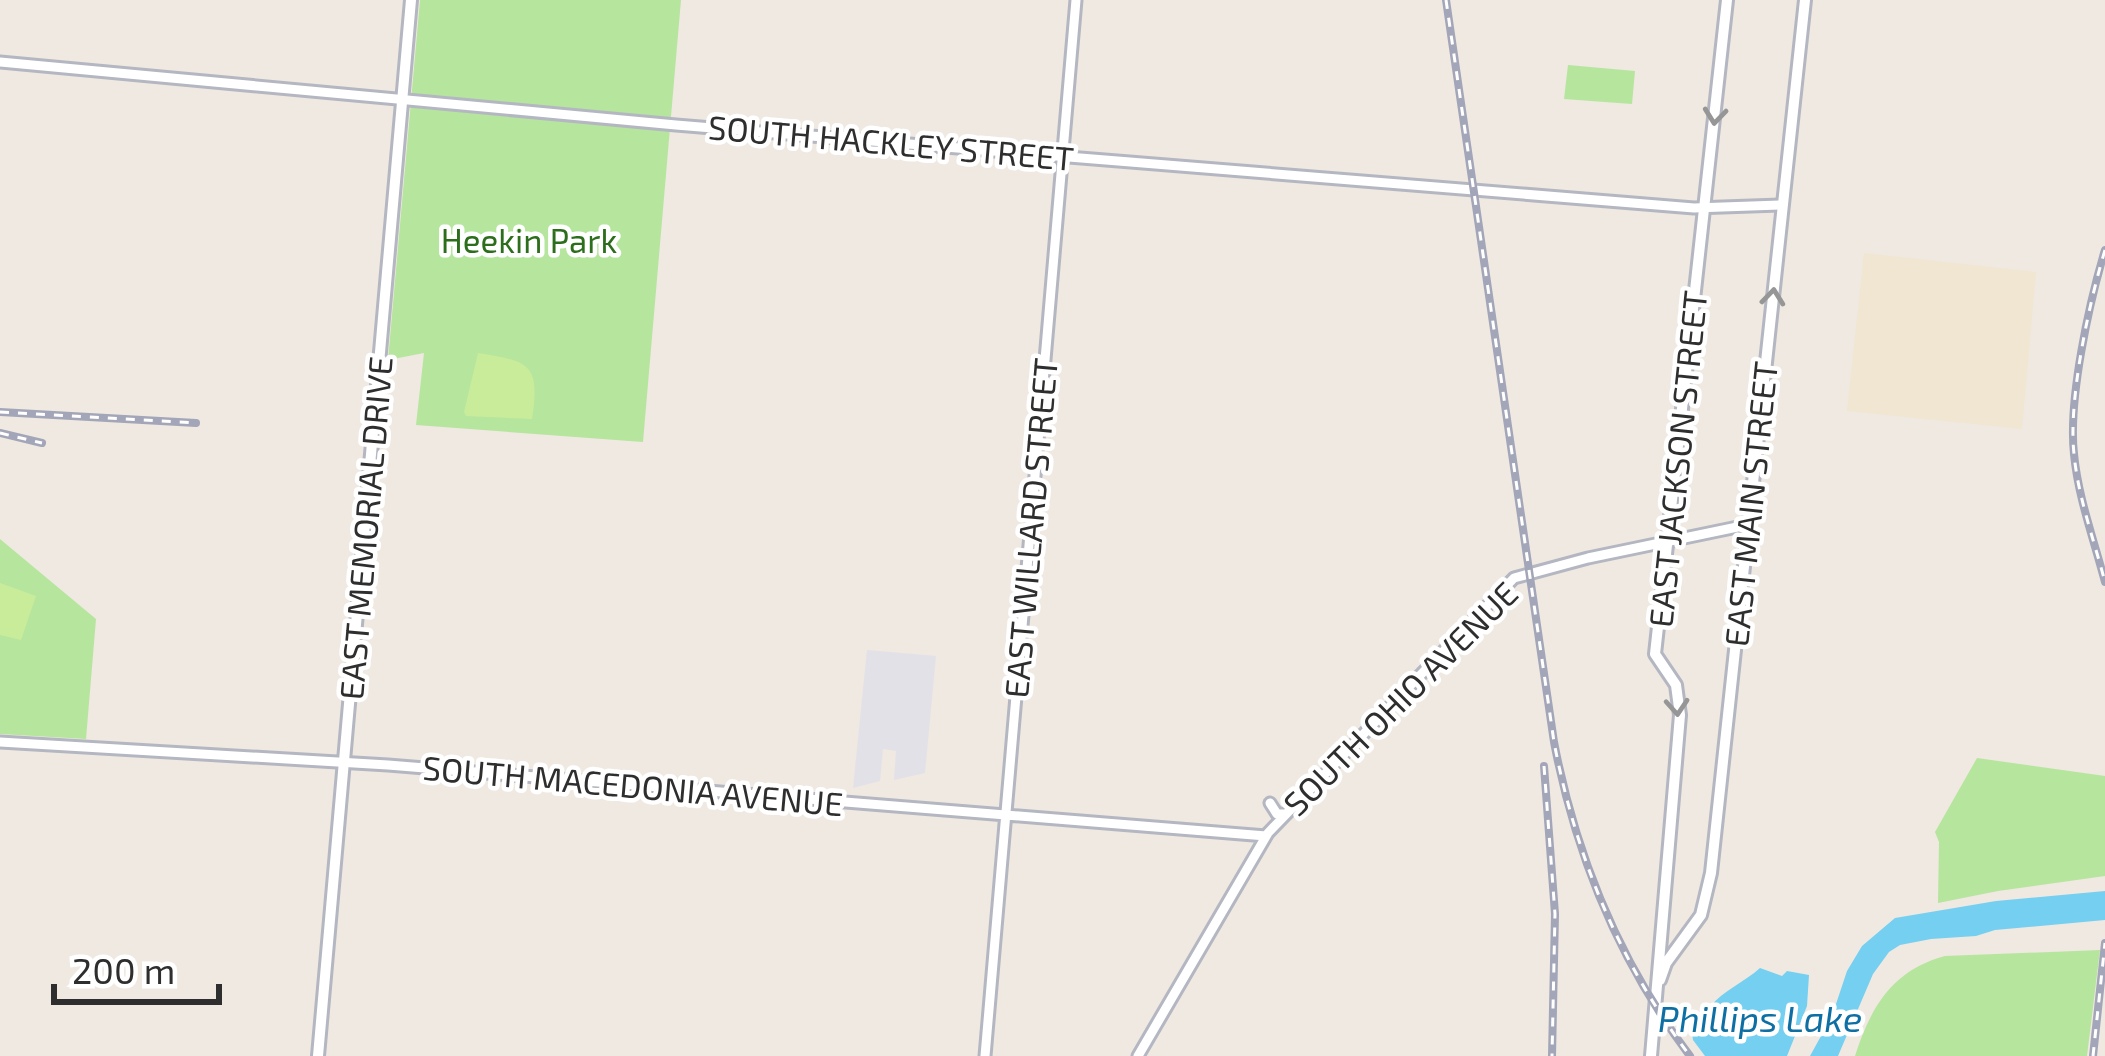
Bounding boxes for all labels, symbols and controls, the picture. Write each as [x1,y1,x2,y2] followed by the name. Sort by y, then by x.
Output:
[707,106,1075,178] street label: SOUTH HACKLEY STREET
[1702,106,1728,126] one-way arrow
[441,220,617,260] park label: Heekin Park
[1760,288,1785,307] one-way arrow
[1639,289,1715,629] street label: EAST JACKSON STREET
[330,355,400,701] street label: EAST MEMORIAL DRIVE
[995,356,1065,700] street label: EAST WILLARD STREET
[1715,360,1785,648] street label: EAST MAIN STREET
[1275,573,1525,823] street label: SOUTH OHIO AVENUE
[1664,698,1690,717] one-way arrow
[421,747,845,823] street label: SOUTH MACEDONIA AVENUE
[54,930,219,1004] scale bar
[72,948,175,991] text: 200 m
[1658,996,1862,1039] water label: Phillips Lake

